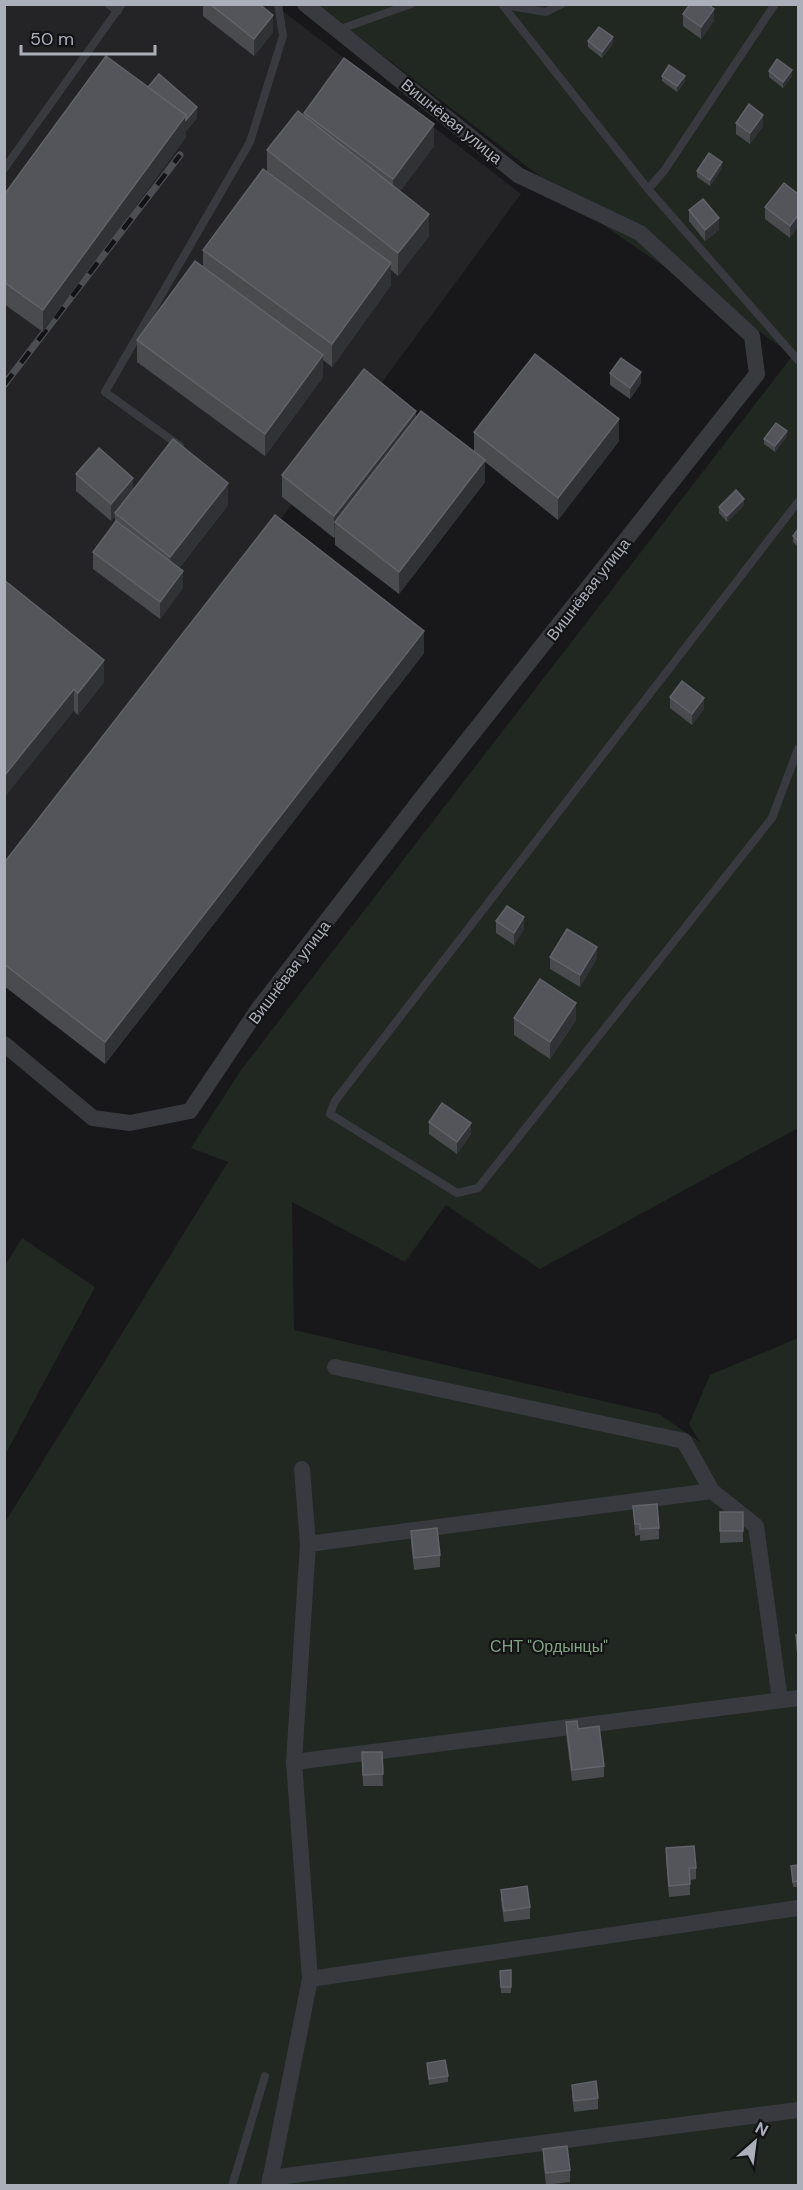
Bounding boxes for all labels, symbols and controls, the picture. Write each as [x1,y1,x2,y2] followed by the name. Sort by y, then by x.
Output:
[21,18,154,56] scale bar
[30,27,74,51] text: 50 m
[397,74,507,169] street label: Вишнёвая улица
[542,534,635,645] street label: Вишнёвая улица
[244,916,335,1028] street label: Вишнёвая улица
[490,1636,608,1657] park label: СНТ "Ордынцы"
[725,2112,785,2172] north arrow
[752,2117,772,2141] text: N

